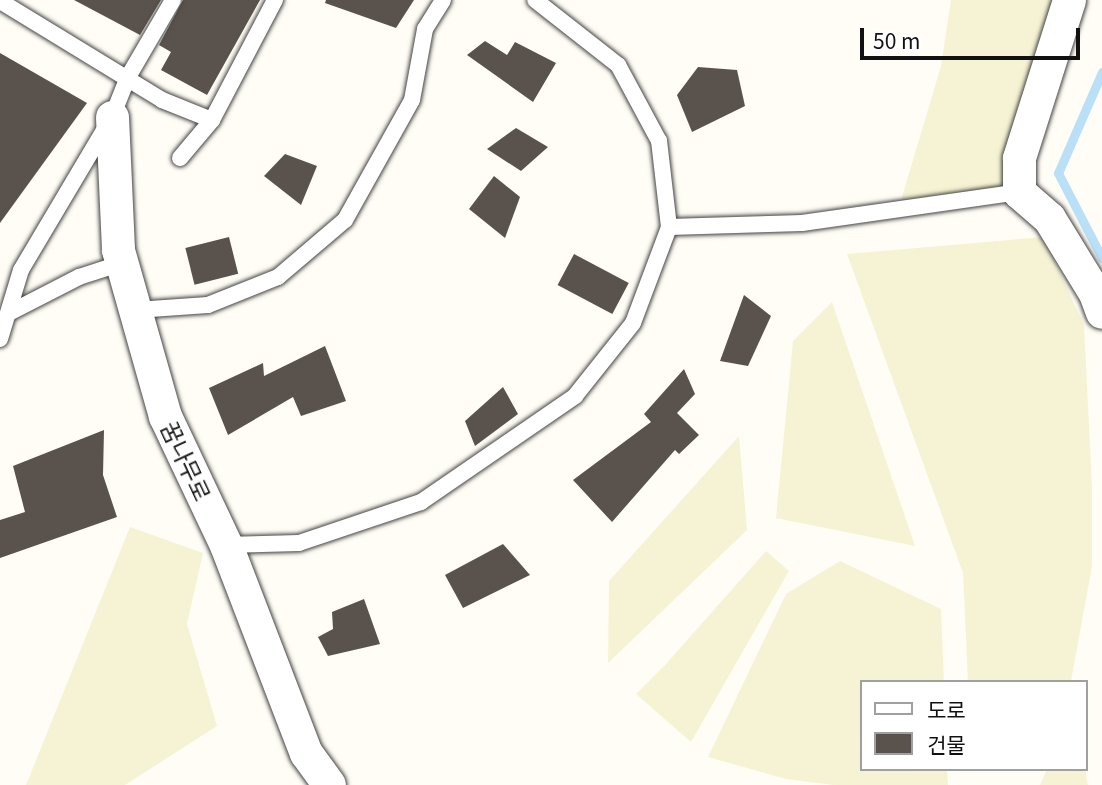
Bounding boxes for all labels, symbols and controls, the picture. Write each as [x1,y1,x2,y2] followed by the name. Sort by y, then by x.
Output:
[864,14,1084,58] scale bar
[873,25,920,55] text: 50 m
[157,417,217,505] street label: 꿈나무로
[860,680,1088,771] legend
[927,694,966,724] text: 도로
[927,729,966,759] text: 건물

